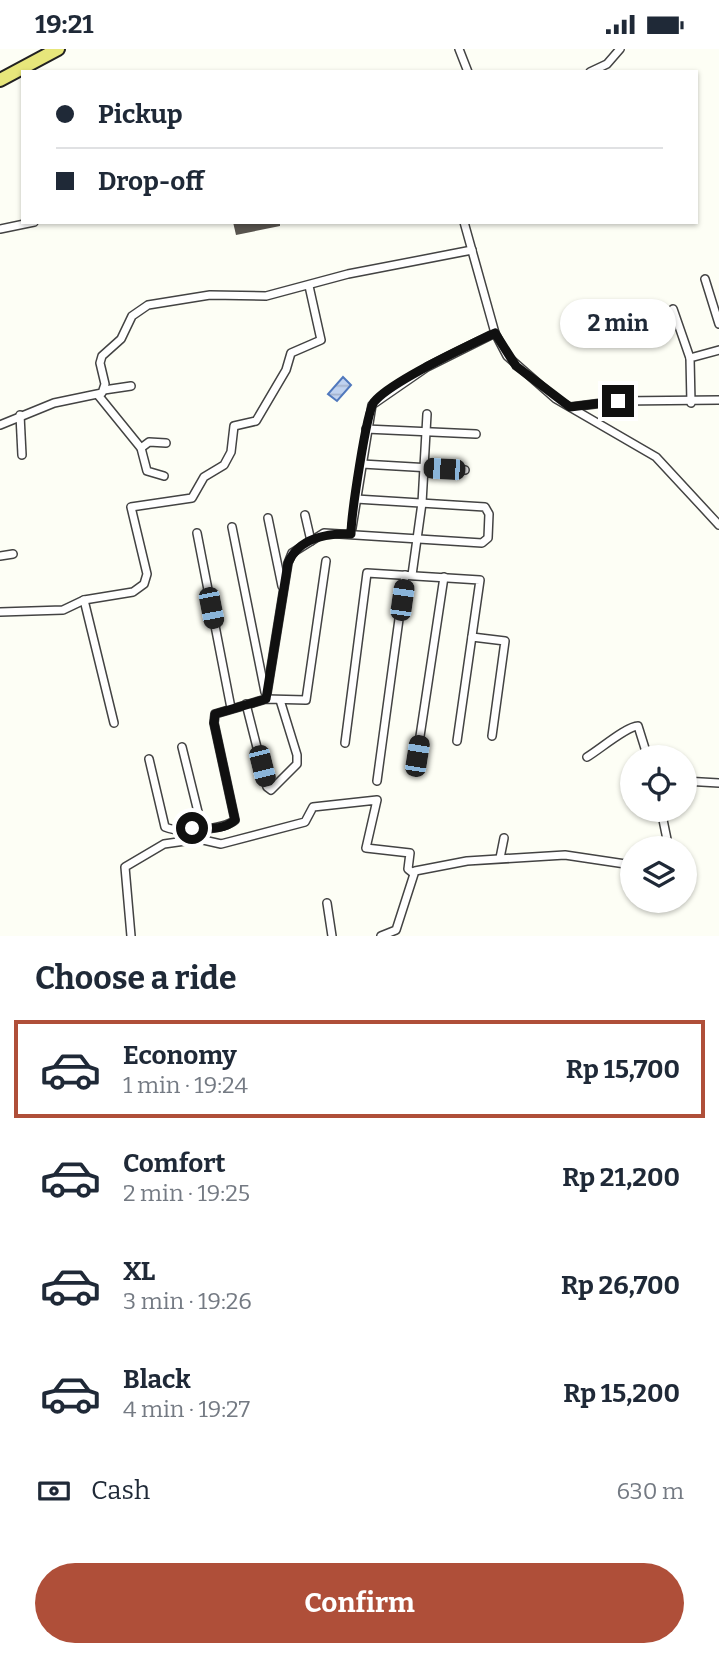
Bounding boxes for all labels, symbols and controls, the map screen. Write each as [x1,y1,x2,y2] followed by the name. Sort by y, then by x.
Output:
[35,9,94,40] text: 19:21
[98,99,183,130] text: Pickup
[98,166,204,197] text: Drop-off
[560,299,676,349] callout: 2 min
[587,309,649,337] text: 2 min
[602,385,634,417] route end
[423,457,466,481] car
[389,578,416,622] car
[197,585,226,631] car
[404,734,431,778] car
[247,743,278,789] car
[620,745,697,913] map controls
[620,745,697,822] button: locate
[176,812,208,844] route start
[620,836,697,913] button: layers
[35,959,236,997] text: Choose a ride
[39,1038,102,1101] icon: car
[123,1040,237,1071] text: Economy
[566,1054,680,1085] text: Rp 15,700
[123,1071,248,1099] text: 1 min · 19:24
[39,1146,102,1209] icon: car
[123,1148,226,1179] text: Comfort
[562,1162,680,1193] text: Rp 21,200
[123,1179,250,1207] text: 2 min · 19:25
[39,1254,102,1317] icon: car
[123,1256,155,1287] text: XL
[561,1270,680,1301] text: Rp 26,700
[123,1287,252,1315] text: 3 min · 19:26
[39,1362,102,1425] icon: car
[123,1364,191,1395] text: Black
[563,1378,680,1409] text: Rp 15,200
[123,1395,250,1423] text: 4 min · 19:27
[35,1472,73,1510] icon: cash
[91,1475,150,1506] text: Cash
[616,1477,684,1505] text: 630 m
[35,1563,684,1643] button: Confirm

